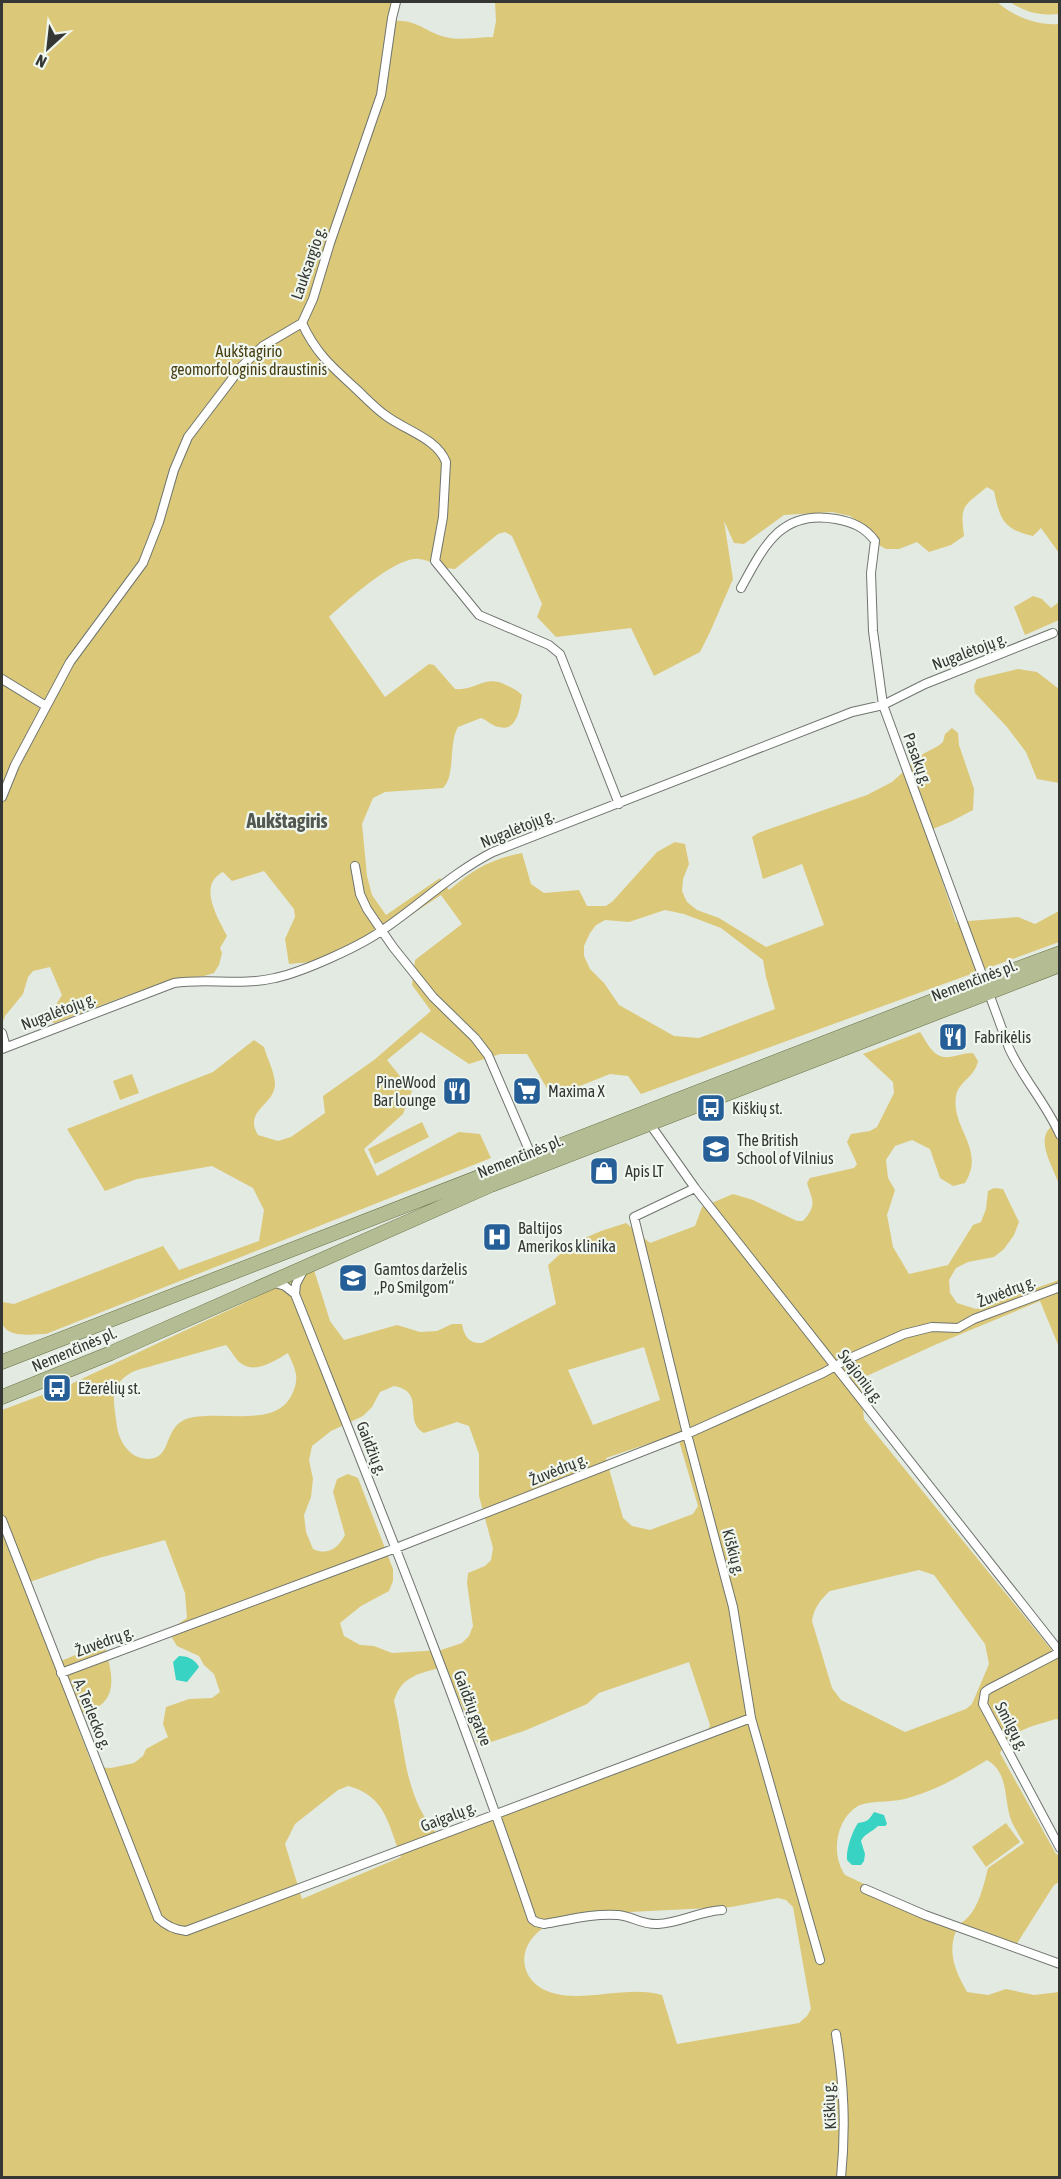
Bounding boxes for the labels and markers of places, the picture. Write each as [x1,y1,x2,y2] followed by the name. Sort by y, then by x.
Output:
[937,1021,969,1053] restaurant icon: Fabrikėlis
[974,1028,1031,1046] place label: Fabrikėlis
[373,1073,436,1110] place label: PineWood Bar lounge
[441,1075,473,1107] restaurant icon: PineWood Bar lounge
[511,1075,543,1107] supermarket icon: Maxima X
[548,1082,605,1100] place label: Maxima X
[695,1092,727,1124] bus stop icon: Kiškių st.
[732,1099,783,1118] place label: Kiškių st.
[737,1131,834,1167] place label: The British School of Vilnius
[700,1133,732,1165] school or university icon: The British School of Vilnius
[588,1155,620,1187] shop icon: Apis LT
[625,1162,664,1181] place label: Apis LT
[518,1219,616,1255] place label: Baltijos Amerikos klinika
[481,1221,513,1253] hospital icon: Baltijos Amerikos klinika
[374,1260,468,1297] place label: Gamtos darželis „Po Smilgom“
[337,1262,369,1294] school or university icon: Gamtos darželis „Po Smilgom“
[41,1372,73,1404] bus stop icon: Ežerėlių st.
[78,1379,141,1398] place label: Ežerėlių st.

